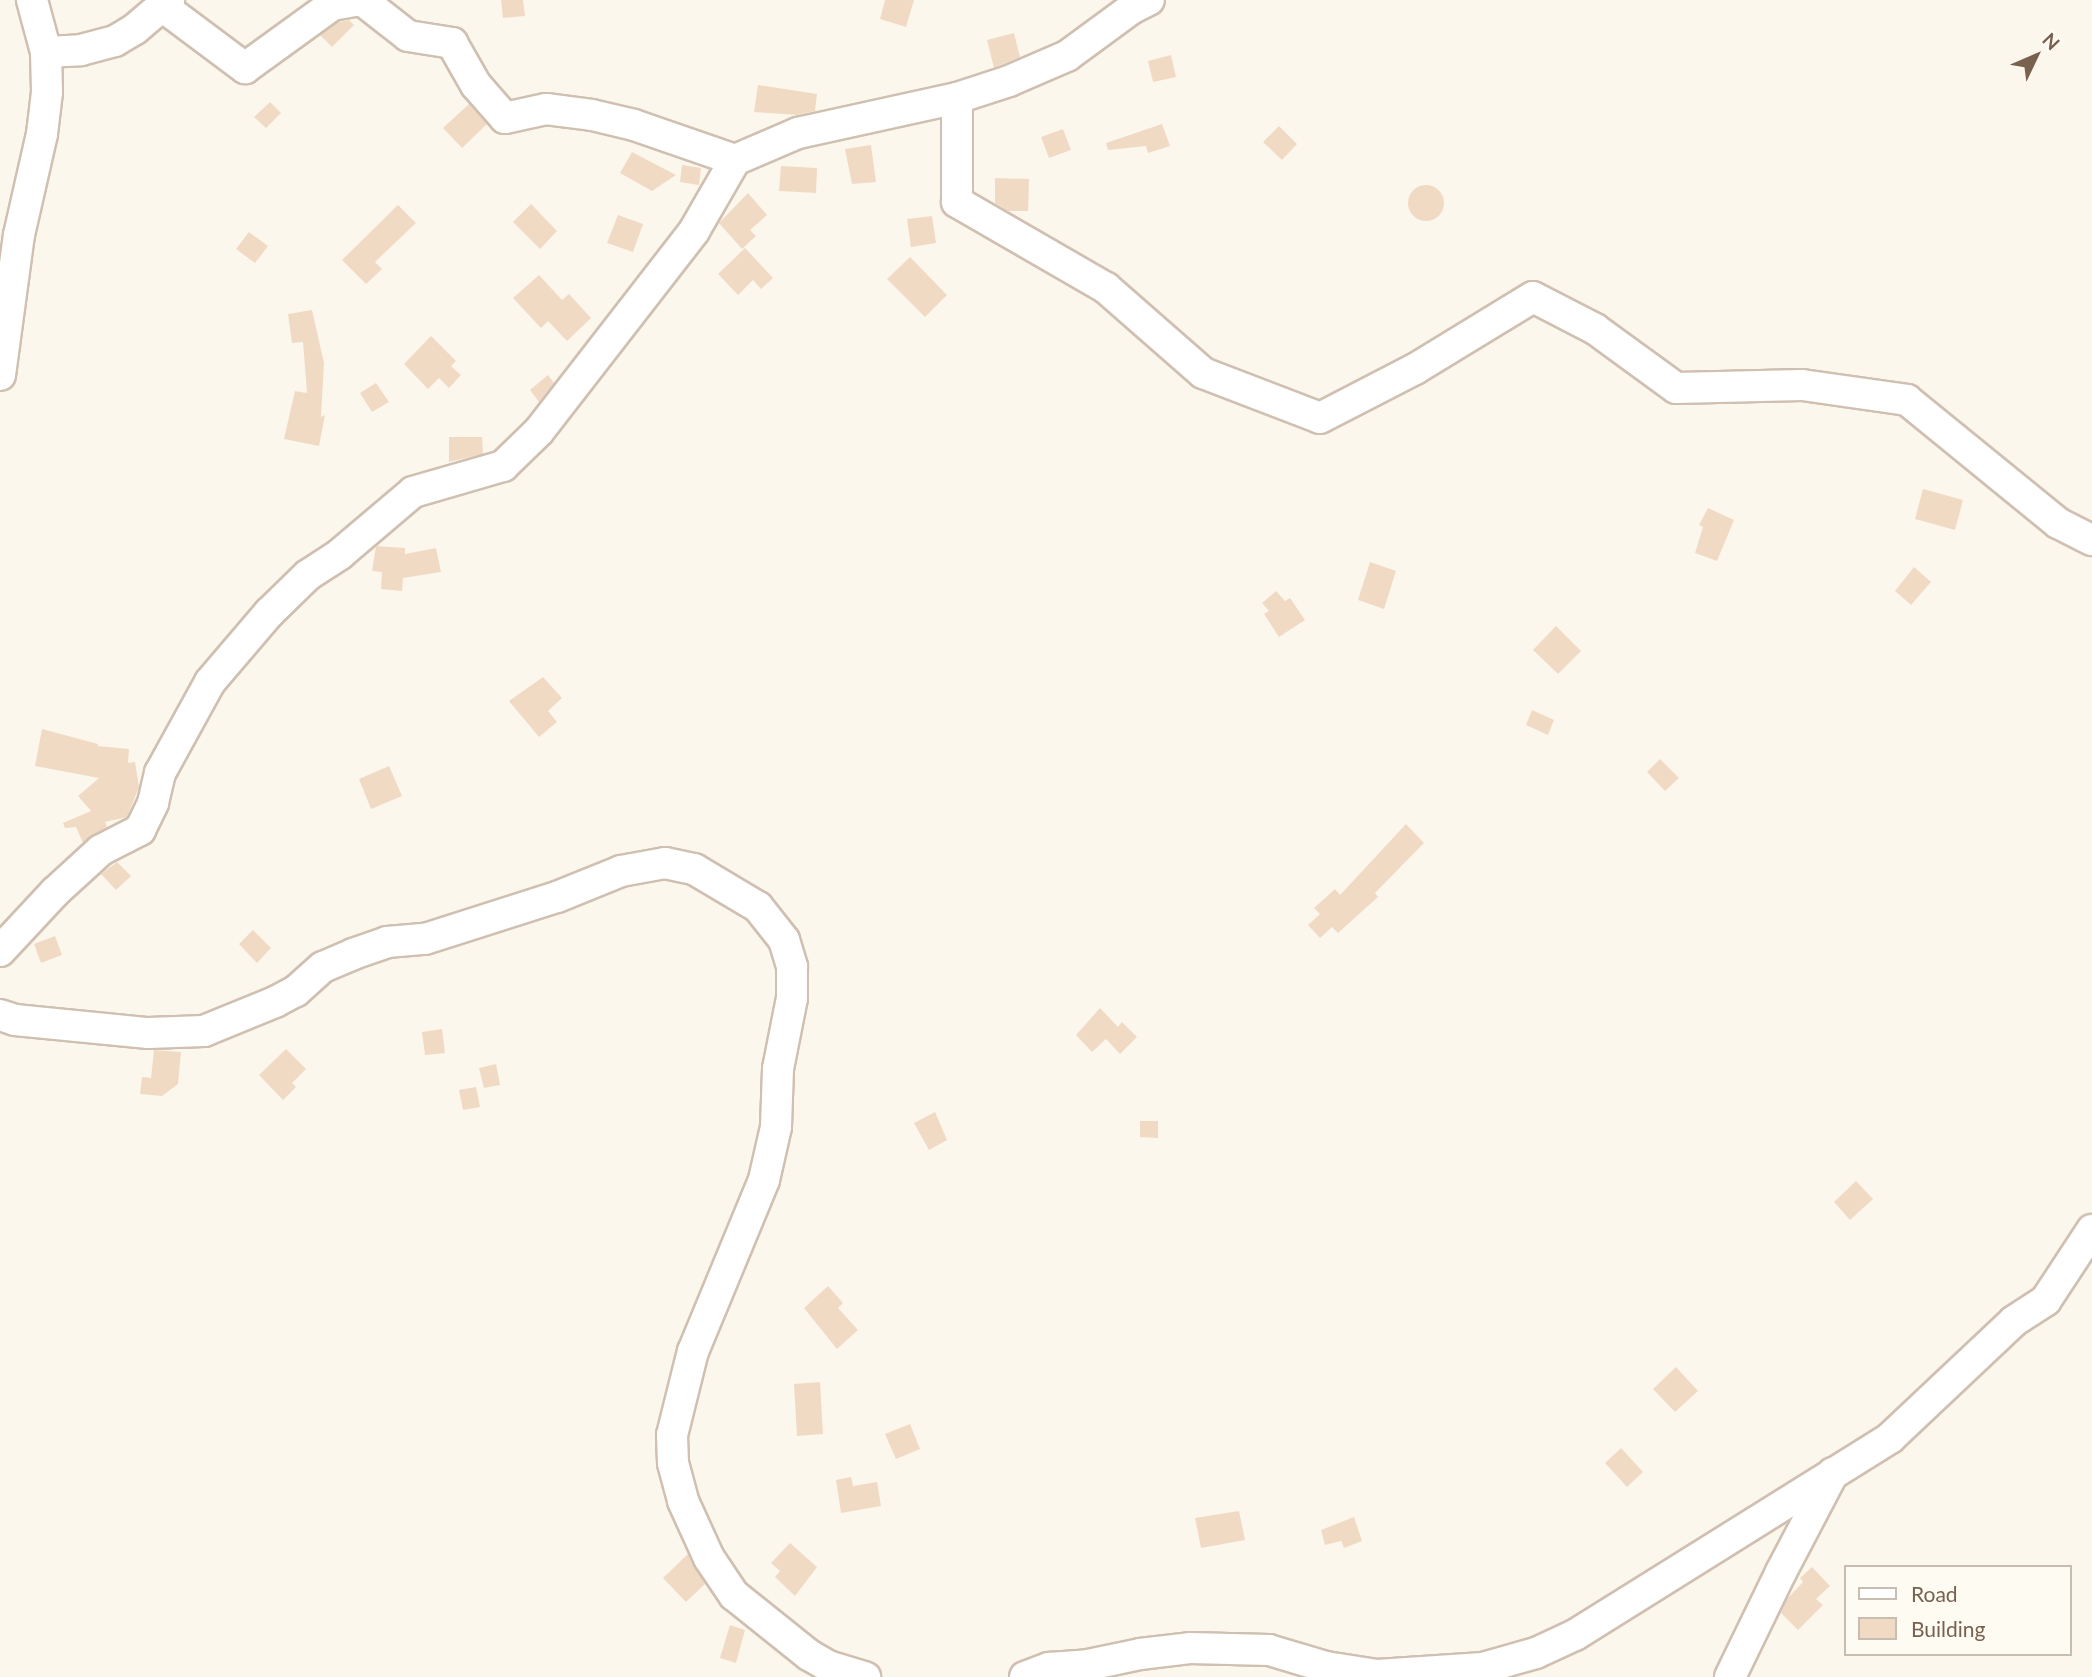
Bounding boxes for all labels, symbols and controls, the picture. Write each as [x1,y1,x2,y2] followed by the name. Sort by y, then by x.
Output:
[2001,21,2071,91] north arrow
[2038,28,2065,54] text: N
[1843,1565,2071,1656] legend
[1911,1581,1958,1606] text: Road
[1911,1616,1986,1641] text: Building

